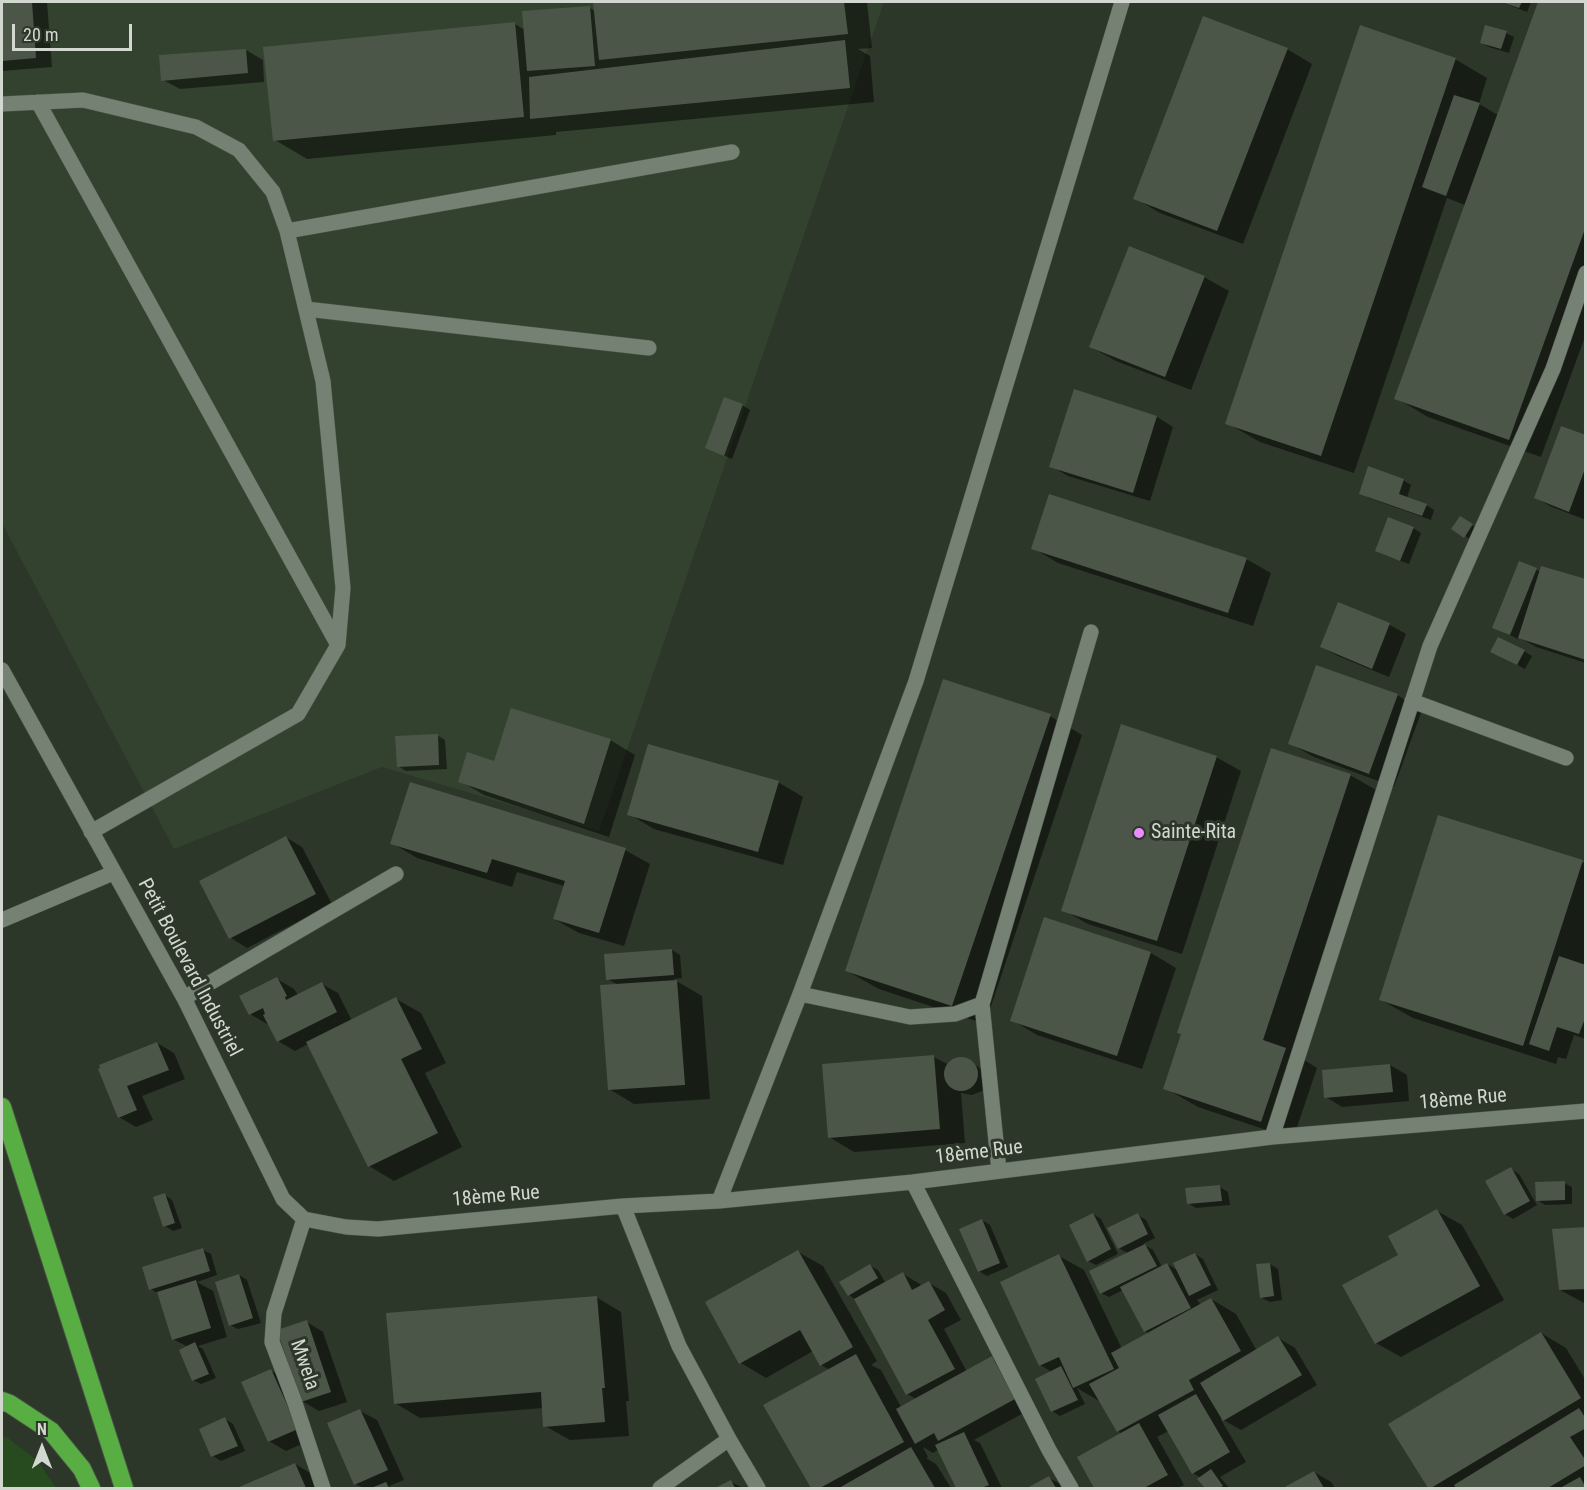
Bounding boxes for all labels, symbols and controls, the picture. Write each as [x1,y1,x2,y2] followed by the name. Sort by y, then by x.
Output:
[15,12,135,50] scale bar
[23,24,58,45] text: 20 m
[1151,821,1236,845] place label: Sainte-Rita
[1132,826,1146,840] marker: Sainte-Rita
[132,875,246,1061] street label: Petit Boulevard Industriel
[1418,1084,1508,1116] street label: 18ème Rue
[934,1136,1024,1170] street label: 18ème Rue
[451,1181,541,1213] street label: 18ème Rue
[284,1337,324,1393] street label: Mwela
[12,1418,72,1478] north arrow
[37,1420,47,1439] text: N

